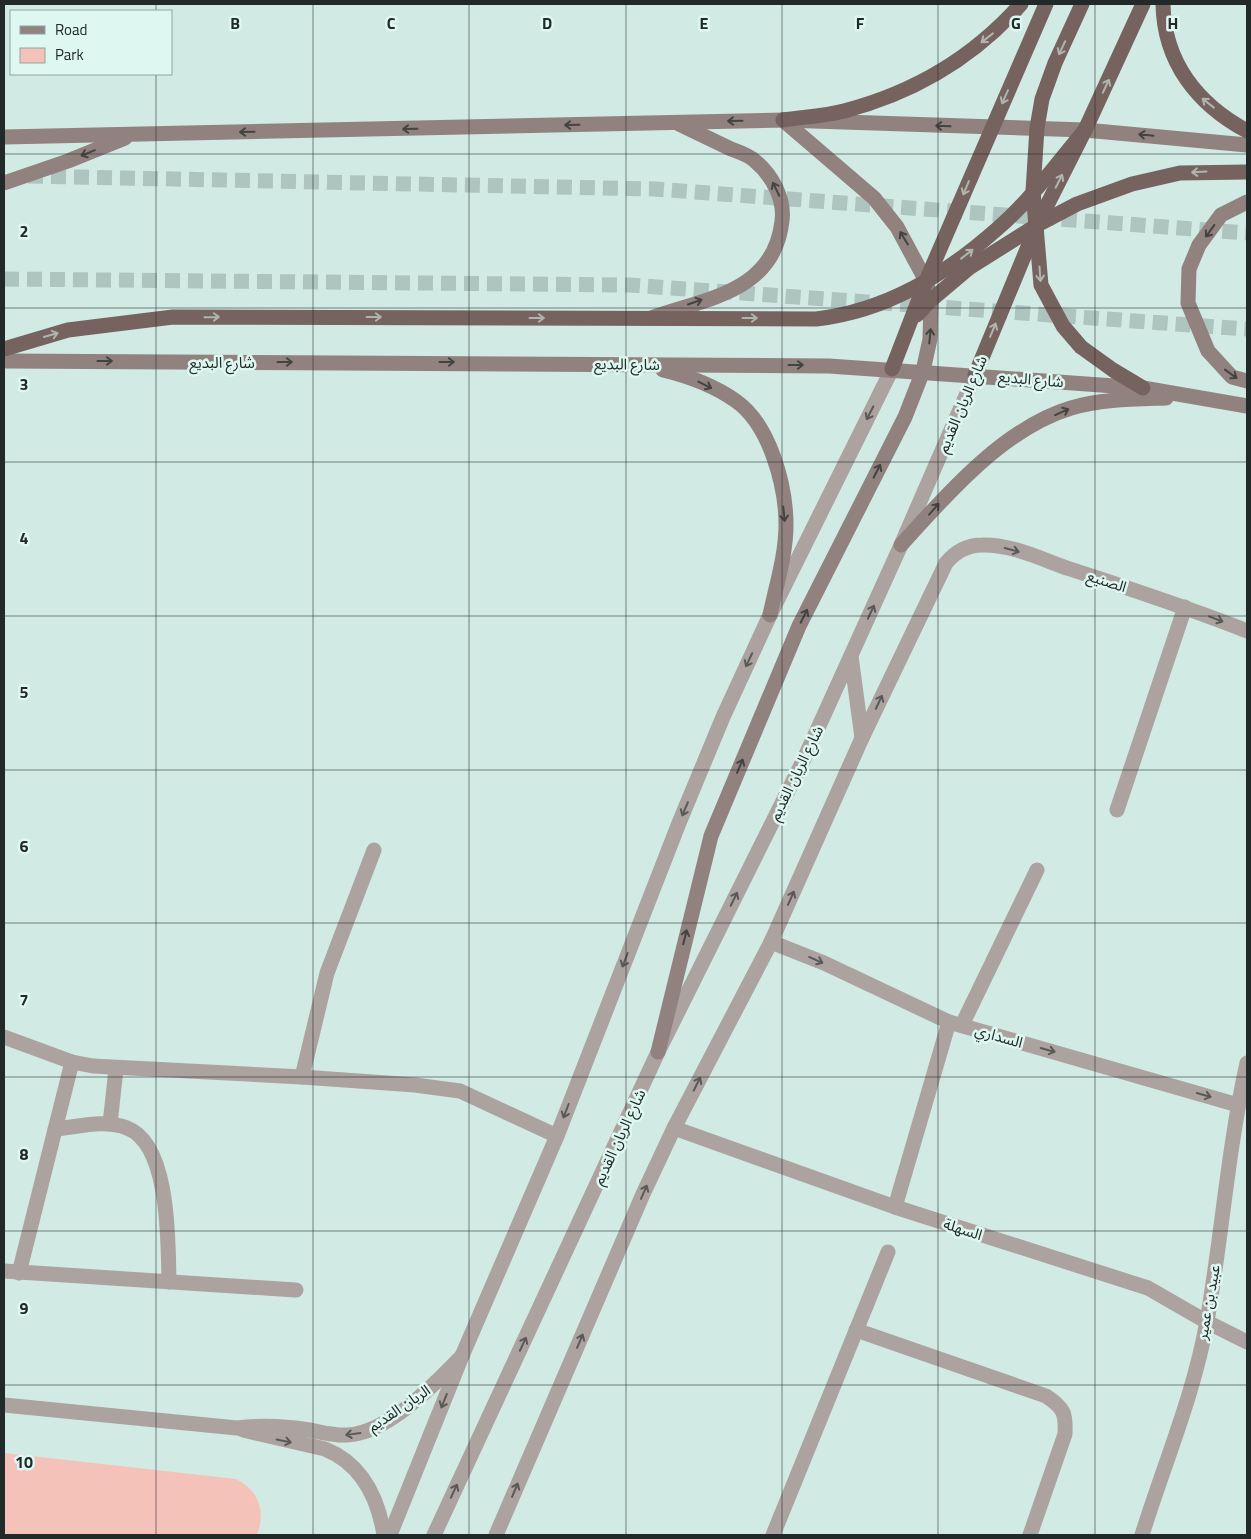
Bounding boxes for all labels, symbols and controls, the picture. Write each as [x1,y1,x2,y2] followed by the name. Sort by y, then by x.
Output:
[10,10,172,75] legend
[230,11,240,35] text: B
[387,11,396,35] text: C
[542,11,552,35] text: D
[700,11,709,35] text: E
[856,11,865,35] text: F
[1011,11,1021,35] text: G
[1168,11,1178,35] text: H
[55,18,87,41] text: Road
[981,32,994,43] one-way arrow
[1057,40,1067,55] one-way arrow
[55,43,84,66] text: Park
[1101,79,1111,94] one-way arrow
[1000,89,1010,104] one-way arrow
[1202,97,1215,108] one-way arrow
[727,117,743,126] one-way arrow
[564,120,580,130] one-way arrow
[935,121,952,131] one-way arrow
[402,124,418,134] one-way arrow
[240,128,256,137] one-way arrow
[1139,130,1155,140] one-way arrow
[81,149,97,158] one-way arrow
[1191,167,1207,176] one-way arrow
[1054,174,1064,189] one-way arrow
[961,180,970,195] one-way arrow
[770,182,780,197] one-way arrow
[20,219,28,243] text: 2
[1204,224,1215,237] one-way arrow
[898,232,908,246] one-way arrow
[960,248,973,259] one-way arrow
[1036,265,1045,281] one-way arrow
[687,297,703,306] one-way arrow
[203,312,219,321] one-way arrow
[366,312,382,322] one-way arrow
[528,313,544,323] one-way arrow
[742,313,758,323] one-way arrow
[989,323,999,338] one-way arrow
[925,328,935,344] one-way arrow
[42,330,58,340] one-way arrow
[189,351,255,375] street label: شارع البديع
[594,352,660,377] street label: شارع البديع
[931,352,994,457] street label: شارع الريان القديم
[96,356,113,366] one-way arrow
[276,357,293,367] one-way arrow
[439,358,455,367] one-way arrow
[788,360,804,370] one-way arrow
[997,365,1065,394] street label: شارع البديع
[1224,368,1238,379] one-way arrow
[20,372,28,396] text: 3
[697,381,712,390] one-way arrow
[865,405,874,420] one-way arrow
[1054,407,1069,416] one-way arrow
[873,464,882,479] one-way arrow
[928,502,939,515] one-way arrow
[779,506,789,522] one-way arrow
[20,526,29,550] text: 4
[1004,546,1020,555] one-way arrow
[1084,564,1130,599] street label: الصنيع
[867,605,876,620] one-way arrow
[799,609,809,624] one-way arrow
[1208,615,1223,624] one-way arrow
[744,652,754,667] one-way arrow
[20,680,29,704] text: 5
[875,695,885,710] one-way arrow
[763,721,830,825] street label: شارع الريان القديم
[735,759,745,774] one-way arrow
[679,801,689,816] one-way arrow
[20,834,29,858] text: 6
[787,891,796,906] one-way arrow
[730,892,739,907] one-way arrow
[681,929,690,945] one-way arrow
[620,952,630,967] one-way arrow
[808,955,823,965] one-way arrow
[20,988,28,1012] text: 7
[972,1018,1026,1054] street label: السداري
[1040,1046,1056,1056] one-way arrow
[692,1077,702,1092] one-way arrow
[587,1085,652,1189] street label: شارع الريان القديم
[1196,1091,1212,1101] one-way arrow
[561,1103,571,1118] one-way arrow
[20,1142,29,1166] text: 8
[640,1185,650,1200] one-way arrow
[941,1212,985,1246] street label: السهلة
[1190,1262,1226,1342] street label: عبيد بن عمير
[20,1296,29,1320] text: 9
[575,1334,585,1349] one-way arrow
[518,1337,528,1352] one-way arrow
[363,1379,435,1437] street label: الريان القديم
[438,1394,447,1409] one-way arrow
[345,1429,361,1439] one-way arrow
[275,1436,291,1446] one-way arrow
[15,1450,33,1474] text: 10
[512,1483,521,1498] one-way arrow
[450,1484,459,1499] one-way arrow

